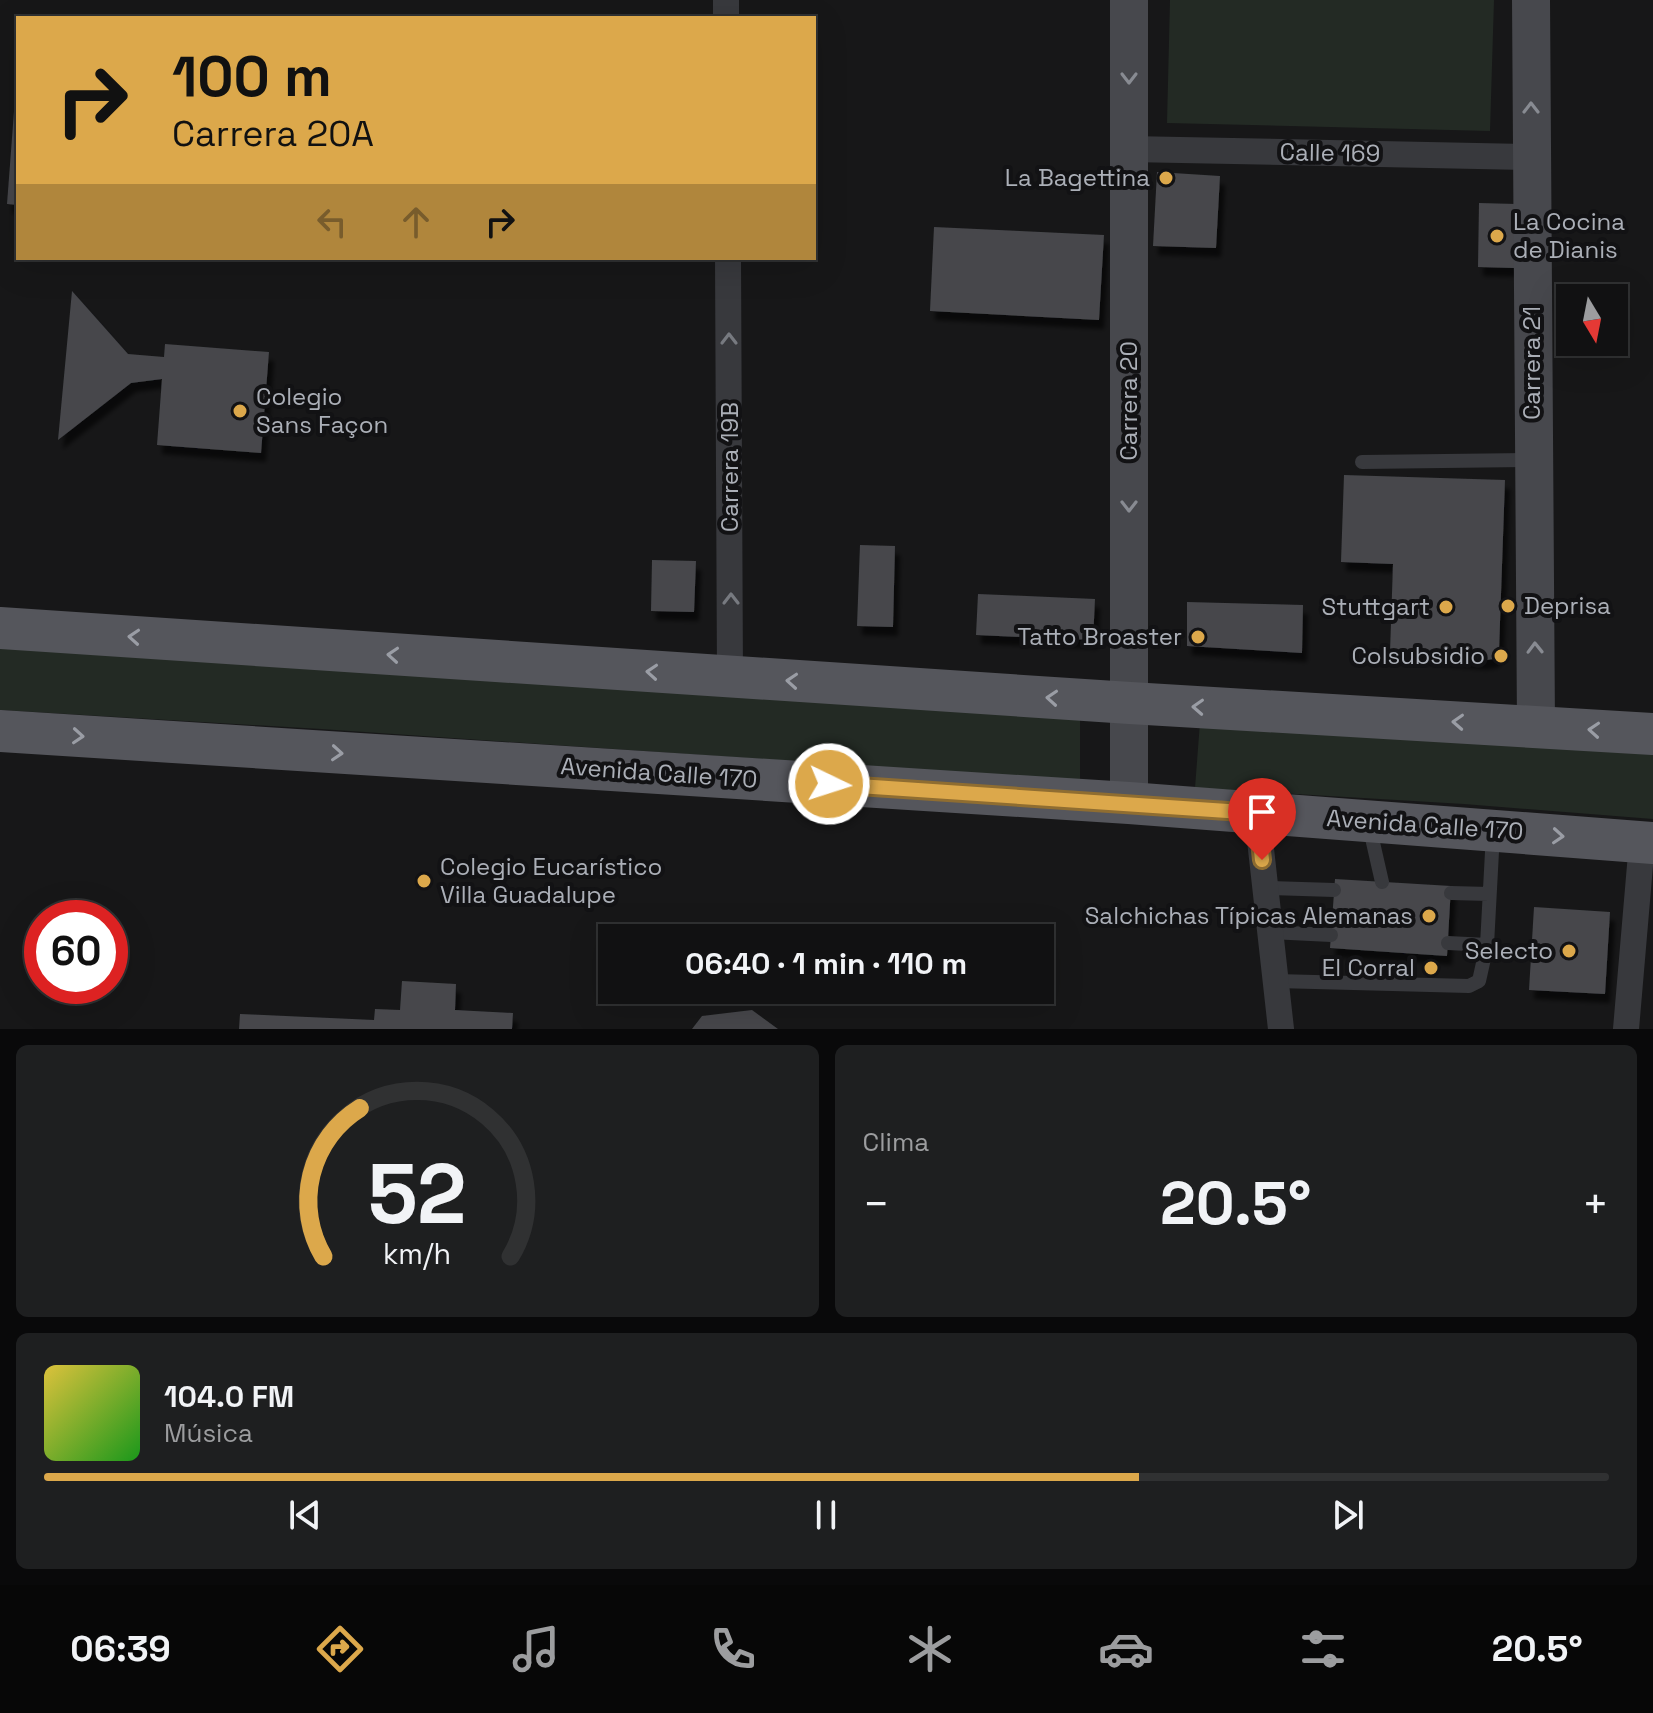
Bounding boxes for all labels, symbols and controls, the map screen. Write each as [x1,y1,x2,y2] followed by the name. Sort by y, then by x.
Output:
[172,41,332,112] text: 100 m
[40,48,144,152] icon: right
[1120,72,1138,85] one-way arrow
[1522,101,1540,114] one-way arrow
[172,111,374,157] text: Carrera 20A
[1279,136,1381,169] street label: Calle 169
[1005,162,1150,193] place label: La Bagettina
[1157,169,1175,187] marker: La Bagettina
[310,200,354,244] icon: left
[394,200,438,244] icon: ahead
[478,200,522,244] icon: right
[1513,206,1625,265] place label: La Cocina de Dianis
[1488,227,1506,245] marker: La Cocina de Dianis
[1556,284,1628,356] north arrow
[1556,284,1628,356] map controls
[1516,306,1547,420] street label: Carrera 21
[720,332,737,345] one-way arrow
[1113,341,1144,461] street label: Carrera 20
[256,381,388,440] place label: Colegio Sans Façon
[231,402,249,420] marker: Colegio Sans Façon
[714,402,745,532] street label: Carrera 19B
[1120,500,1138,513] one-way arrow
[1524,590,1611,621] place label: Deprisa
[1321,591,1430,622] place label: Stuttgart
[722,592,740,605] one-way arrow
[1499,597,1517,615] marker: Deprisa
[1437,598,1455,616] marker: Stuttgart
[1017,621,1182,652] place label: Tatto Broaster
[1189,628,1207,646] marker: Tatto Broaster
[127,629,140,646] one-way arrow
[1351,640,1485,671] place label: Colsubsidio
[1526,641,1544,654] one-way arrow
[386,647,399,664] one-way arrow
[1492,647,1510,665] marker: Colsubsidio
[645,663,658,680] one-way arrow
[785,673,798,690] one-way arrow
[1045,690,1058,707] one-way arrow
[1191,699,1204,716] one-way arrow
[1451,714,1464,731] one-way arrow
[1587,722,1600,739] one-way arrow
[72,727,85,744] one-way arrow
[787,742,871,826] position arrow
[331,744,344,761] one-way arrow
[559,750,759,795] street label: Avenida Calle 170
[1228,778,1296,860] pin
[1240,790,1284,834] icon: arrive
[1325,802,1525,847] street label: Avenida Calle 170
[1552,827,1565,844] one-way arrow
[440,851,662,910] place label: Colegio Eucarístico Villa Guadalupe
[415,872,433,890] marker: Colegio Eucarístico Villa Guadalupe
[24,900,128,1004] speed limit sign: 60
[1085,900,1413,931] place label: Salchichas Típicas Alemanas
[1420,907,1438,925] marker: Salchichas Típicas Alemanas
[1465,935,1553,966] place label: Selecto
[1560,942,1578,960] marker: Selecto
[685,944,967,983] text: 06:40 · 1 min · 110 m
[1322,952,1415,983] place label: El Corral
[1422,959,1440,977] marker: El Corral
[863,1125,929,1159] text: Clima
[368,1141,467,1247] text: 52
[1160,1165,1311,1242] text: 20.5°
[863,1176,890,1232] text: −
[1582,1176,1609,1232] text: +
[383,1236,451,1272] text: km/h
[164,1377,294,1416] text: 104.0 FM
[164,1416,253,1450] text: Música
[283,1493,327,1537] icon: previous
[804,1493,848,1537] icon: pause
[1326,1493,1370,1537] icon: next
[312,1621,368,1677] icon: directions
[508,1621,564,1677] icon: music
[705,1621,761,1677] icon: phone
[902,1621,958,1677] icon: climate
[1098,1621,1154,1677] icon: car
[1295,1621,1351,1677] icon: filters
[70,1626,171,1672] text: 06:39
[1492,1626,1583,1672] text: 20.5°

